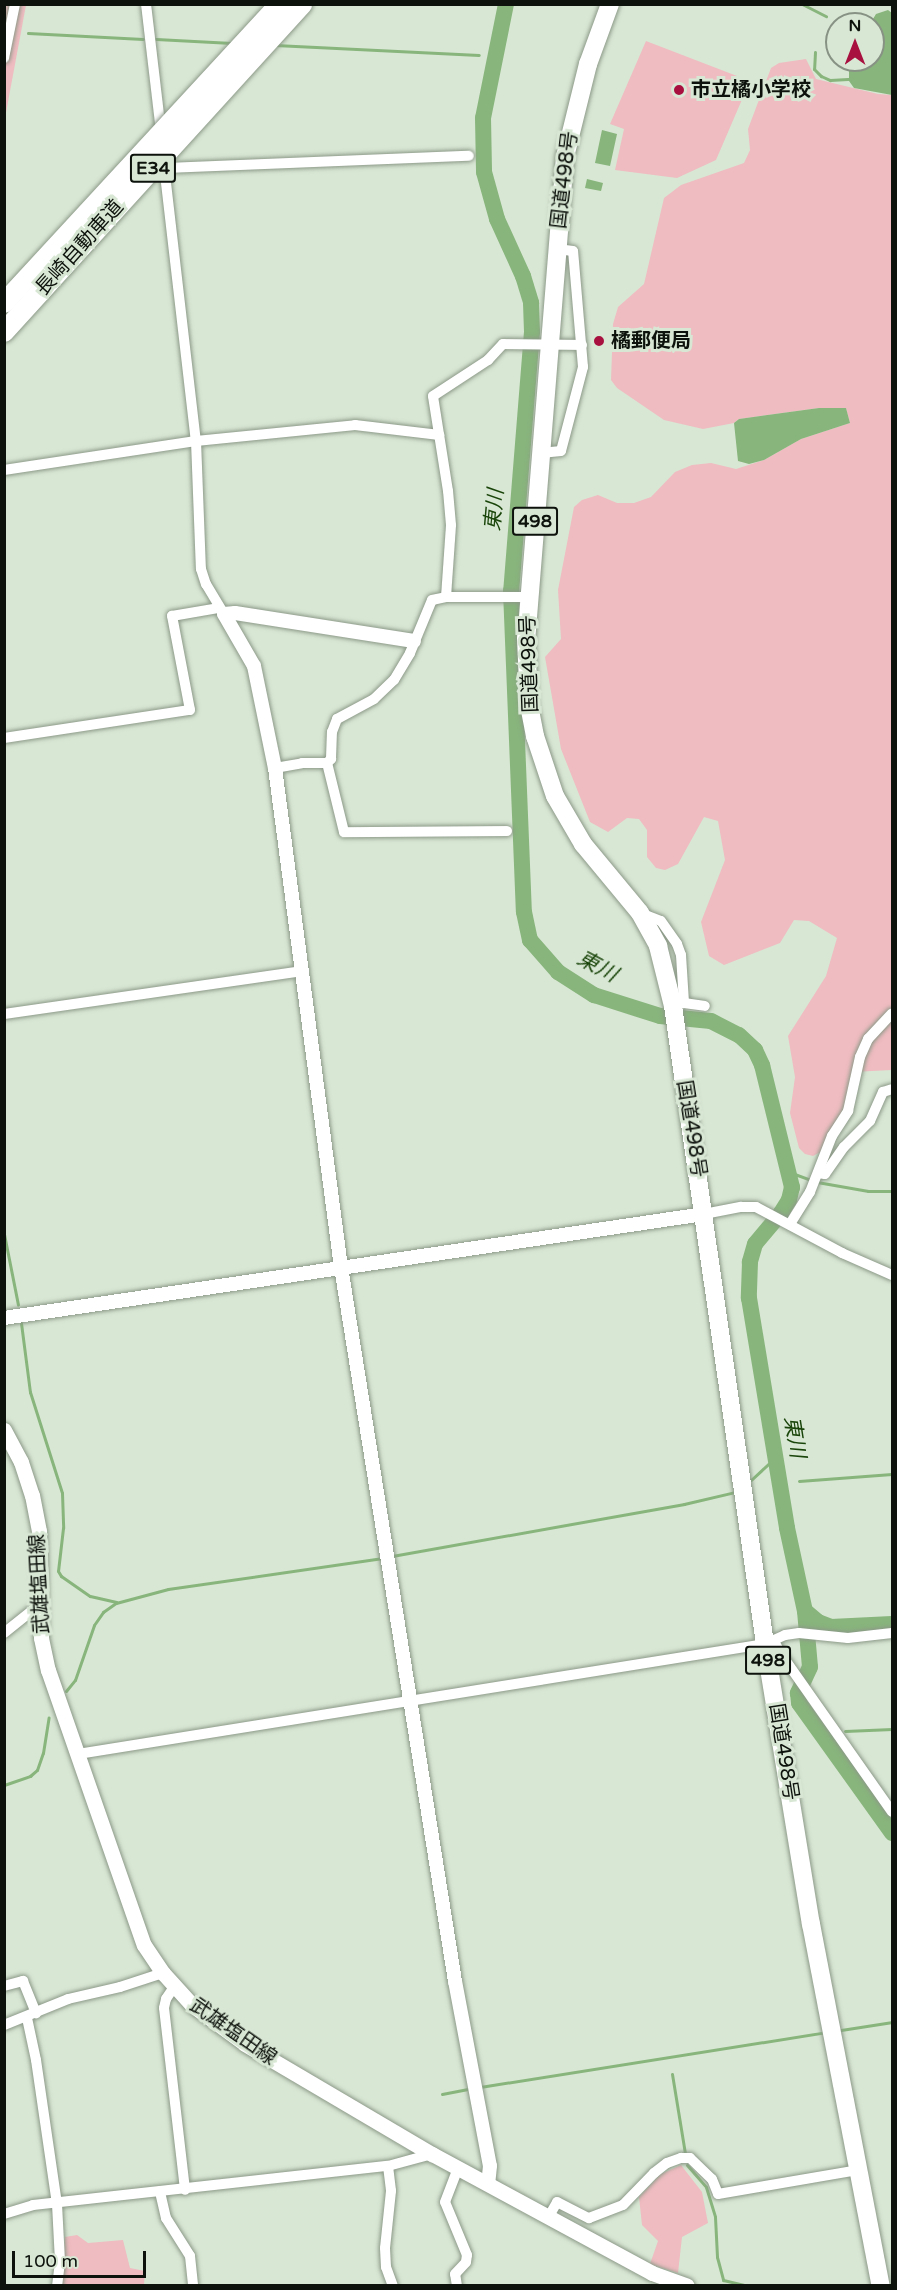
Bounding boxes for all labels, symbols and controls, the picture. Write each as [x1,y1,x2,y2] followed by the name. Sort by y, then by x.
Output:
[825,12,885,72] north arrow
[849,16,861,36] text: N
[691,78,811,102] place label: 市立橘小学校
[672,83,686,97] marker: 市立橘小学校
[547,130,583,230] street label: 国道498号
[129,153,177,183] road number: E34
[31,195,129,301] street label: 長崎自動車道
[611,329,691,353] place label: 橘郵便局
[592,334,606,348] marker: 橘郵便局
[481,488,509,532] water label: 東川
[511,506,559,536] road number: 498
[516,615,544,713] street label: 国道498号
[573,946,621,988] water label: 東川
[672,1079,710,1179] street label: 国道498号
[778,1414,810,1460] water label: 東川
[25,1533,55,1635] street label: 武雄塩田線
[744,1645,792,1675] road number: 498
[764,1702,802,1802] street label: 国道498号
[185,1993,281,2071] street label: 武雄塩田線
[15,2239,148,2277] scale bar
[23,2250,78,2272] text: 100 m

